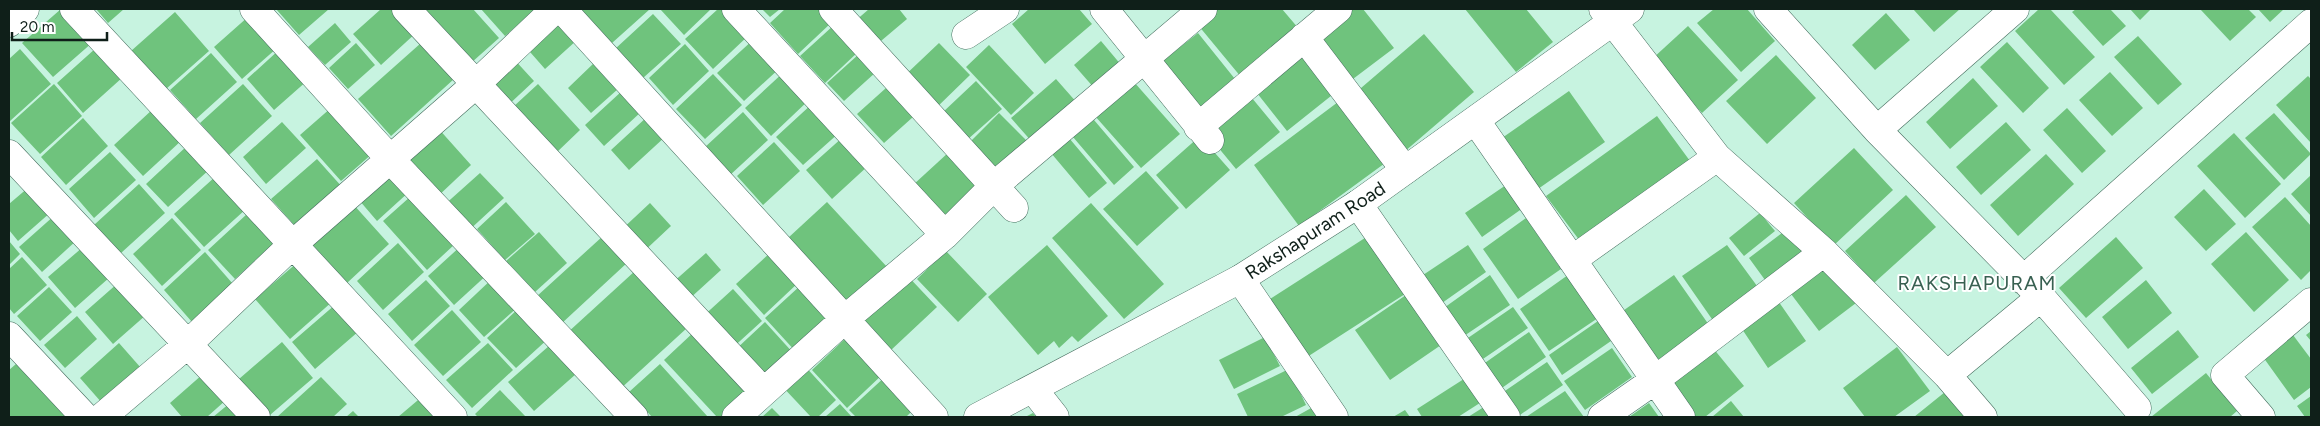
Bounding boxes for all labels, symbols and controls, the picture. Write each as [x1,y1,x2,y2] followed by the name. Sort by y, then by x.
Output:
[12,10,108,42] scale bar
[20,18,54,36] text: 20 m
[1241,177,1390,284] street label: Rakshapuram Road
[1898,271,2056,295] district label: RAKSHAPURAM

